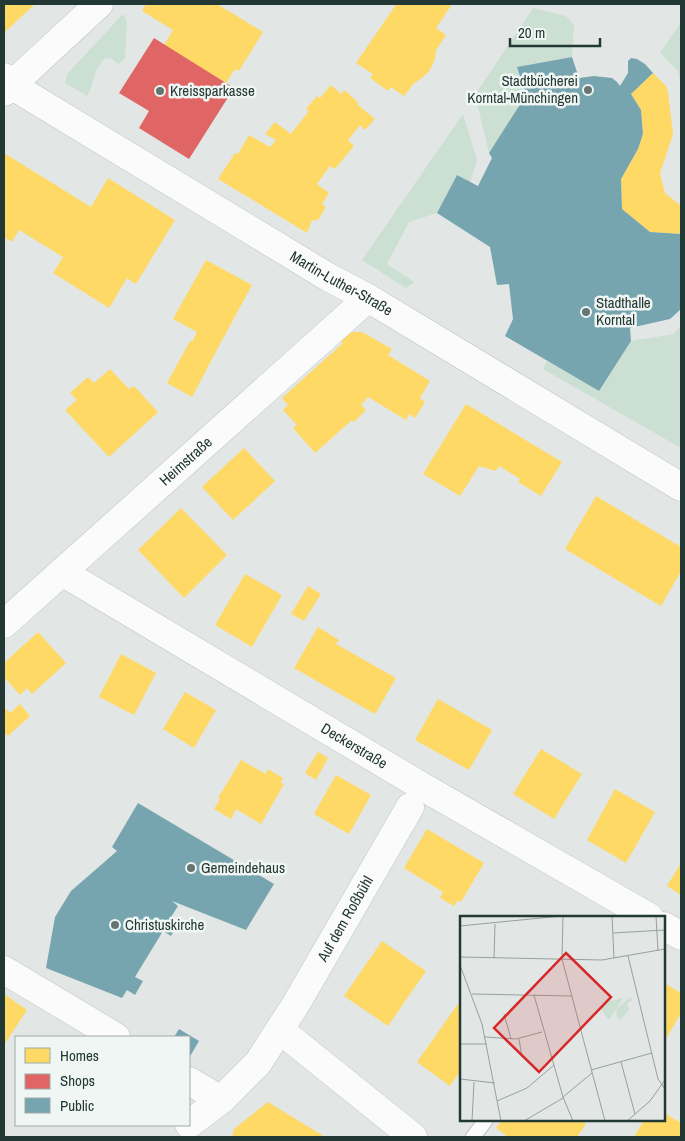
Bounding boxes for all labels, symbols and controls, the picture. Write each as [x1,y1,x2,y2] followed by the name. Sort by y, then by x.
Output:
[510,15,600,47] scale bar
[518,22,545,43] text: 20 m
[467,70,578,108] place label: Stadtbücherei Korntal-Münchingen
[170,80,255,101] place label: Kreissparkasse
[582,84,594,96] marker: Stadtbücherei Korntal-Münchingen
[154,85,166,97] marker: Kreissparkasse
[286,245,397,321] street label: Martin-Luther-Straße
[596,292,651,330] place label: Stadthalle Korntal
[580,306,592,318] marker: Stadthalle Korntal
[154,431,216,490] street label: Heimstraße
[317,718,392,774] street label: Deckerstraße
[201,857,285,878] place label: Gemeindehaus
[185,862,197,874] marker: Gemeindehaus
[311,872,378,966] street label: Auf dem Roßbühl
[125,914,204,935] place label: Christuskirche
[460,916,665,1121] inset map
[109,919,121,931] marker: Christuskirche
[15,1036,190,1126] legend
[60,1045,99,1066] text: Homes
[60,1070,95,1091] text: Shops
[60,1095,94,1116] text: Public

